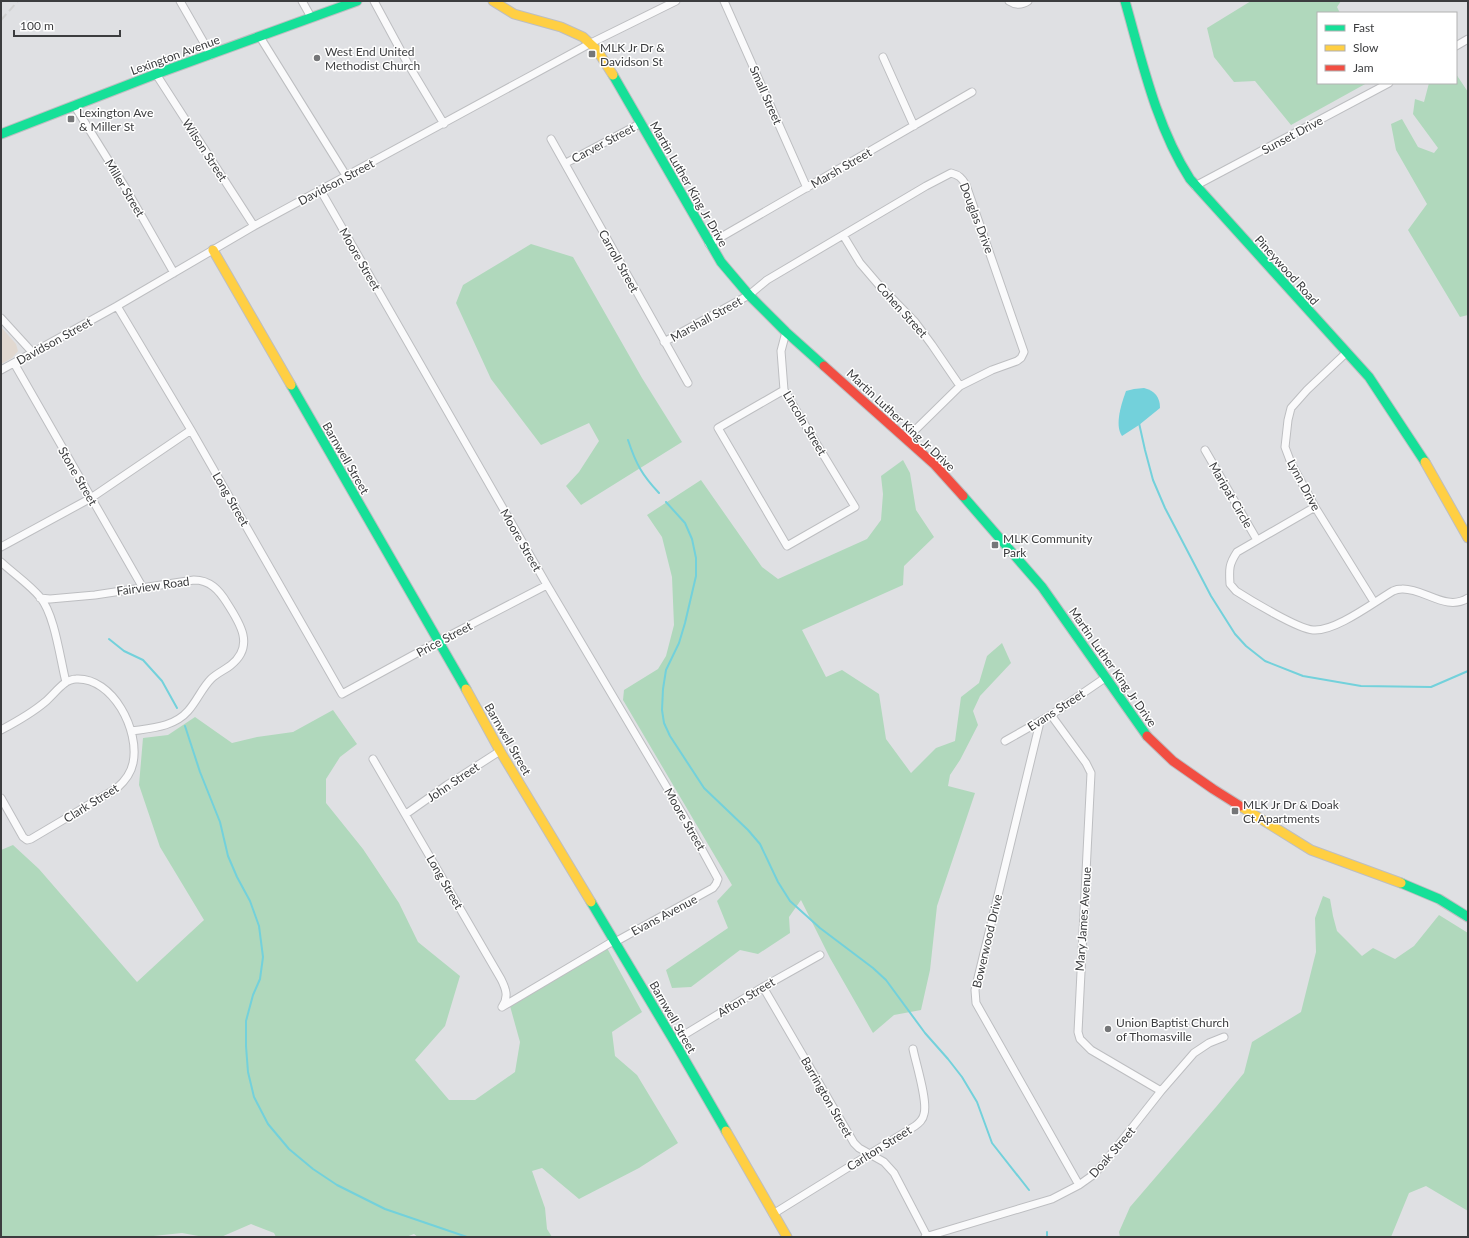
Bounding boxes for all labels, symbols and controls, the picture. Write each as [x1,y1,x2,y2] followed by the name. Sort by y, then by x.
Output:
[14,12,120,38] scale bar
[1317,12,1457,84] legend
[20,18,54,33] text: 100 m
[1353,20,1375,35] text: Fast
[128,32,222,78] street label: Lexington Avenue
[600,40,665,69] place label: MLK Jr Dr & Davidson St
[1353,40,1379,55] text: Slow
[325,44,420,73] place label: West End United Methodist Church
[587,49,597,59] marker: MLK Jr Dr & Davidson St
[312,53,322,63] marker: West End United Methodist Church
[1353,60,1374,75] text: Jam
[746,63,786,127] street label: Small Street
[79,105,153,134] place label: Lexington Ave & Miller St
[1259,113,1325,157] street label: Sunset Drive
[66,114,76,124] marker: Lexington Ave & Miller St
[179,116,231,185] street label: Wilson Street
[647,118,731,250] street label: Martin Luther King Jr Drive
[569,120,638,166] street label: Carver Street
[808,144,875,191] street label: Marsh Street
[295,155,377,208] street label: Davidson Street
[102,156,148,220] street label: Miller Street
[957,181,997,255] street label: Douglas Drive
[336,225,384,294] street label: Moore Street
[596,227,643,296] street label: Carroll Street
[1252,232,1322,308] street label: Pineywood Road
[873,279,931,341] street label: Cohen Street
[668,293,745,345] street label: Marshall Street
[14,314,95,368] street label: Davidson Street
[844,366,958,474] street label: Martin Luther King Jr Drive
[780,388,830,458] street label: Lincoln Street
[319,419,373,497] street label: Barnwell Street
[55,444,101,509] street label: Stone Street
[1284,457,1324,513] street label: Lynn Drive
[1206,459,1256,531] street label: Maripat Circle
[209,469,253,529] street label: Long Street
[497,506,545,575] street label: Moore Street
[1003,531,1093,560] place label: MLK Community Park
[990,540,1000,550] marker: MLK Community Park
[116,573,190,599] street label: Fairview Road
[1066,604,1160,730] street label: Martin Luther King Jr Drive
[414,618,475,660] street label: Price Street
[1025,686,1088,734] street label: Evans Street
[481,700,535,778] street label: Barnwell Street
[424,759,483,805] street label: John Street
[61,780,122,826] street label: Clark Street
[661,785,709,854] street label: Moore Street
[1243,797,1340,826] place label: MLK Jr Dr & Doak Ct Apartments
[1230,806,1240,816] marker: MLK Jr Dr & Doak Ct Apartments
[423,852,467,912] street label: Long Street
[1072,866,1094,972] street label: Mary James Avenue
[628,891,700,939] street label: Evans Avenue
[969,893,1005,989] street label: Bowerwood Drive
[715,974,778,1020] street label: Afton Street
[646,978,700,1056] street label: Barnwell Street
[1116,1015,1229,1044] place label: Union Baptist Church of Thomasville
[1103,1024,1113,1034] marker: Union Baptist Church of Thomasville
[798,1054,856,1141] street label: Barrington Street
[844,1122,915,1174] street label: Carlton Street
[1086,1123,1139,1181] street label: Doak Street

